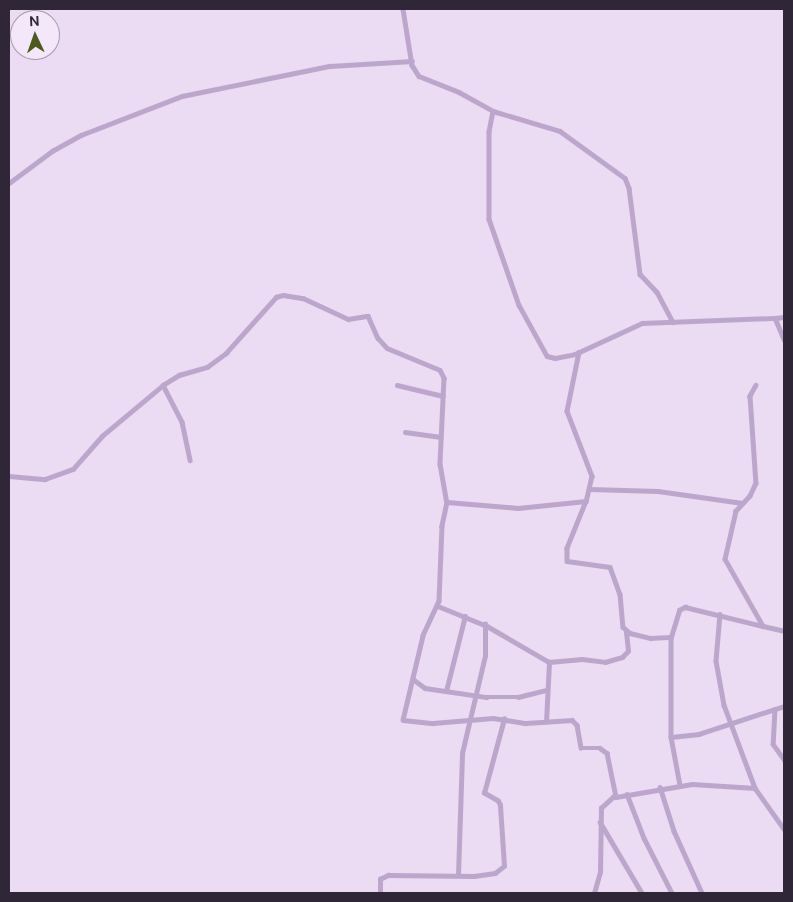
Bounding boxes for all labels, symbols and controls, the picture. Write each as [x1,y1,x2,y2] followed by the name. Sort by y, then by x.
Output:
[10,10,60,60] north arrow
[29,12,40,30] text: N

